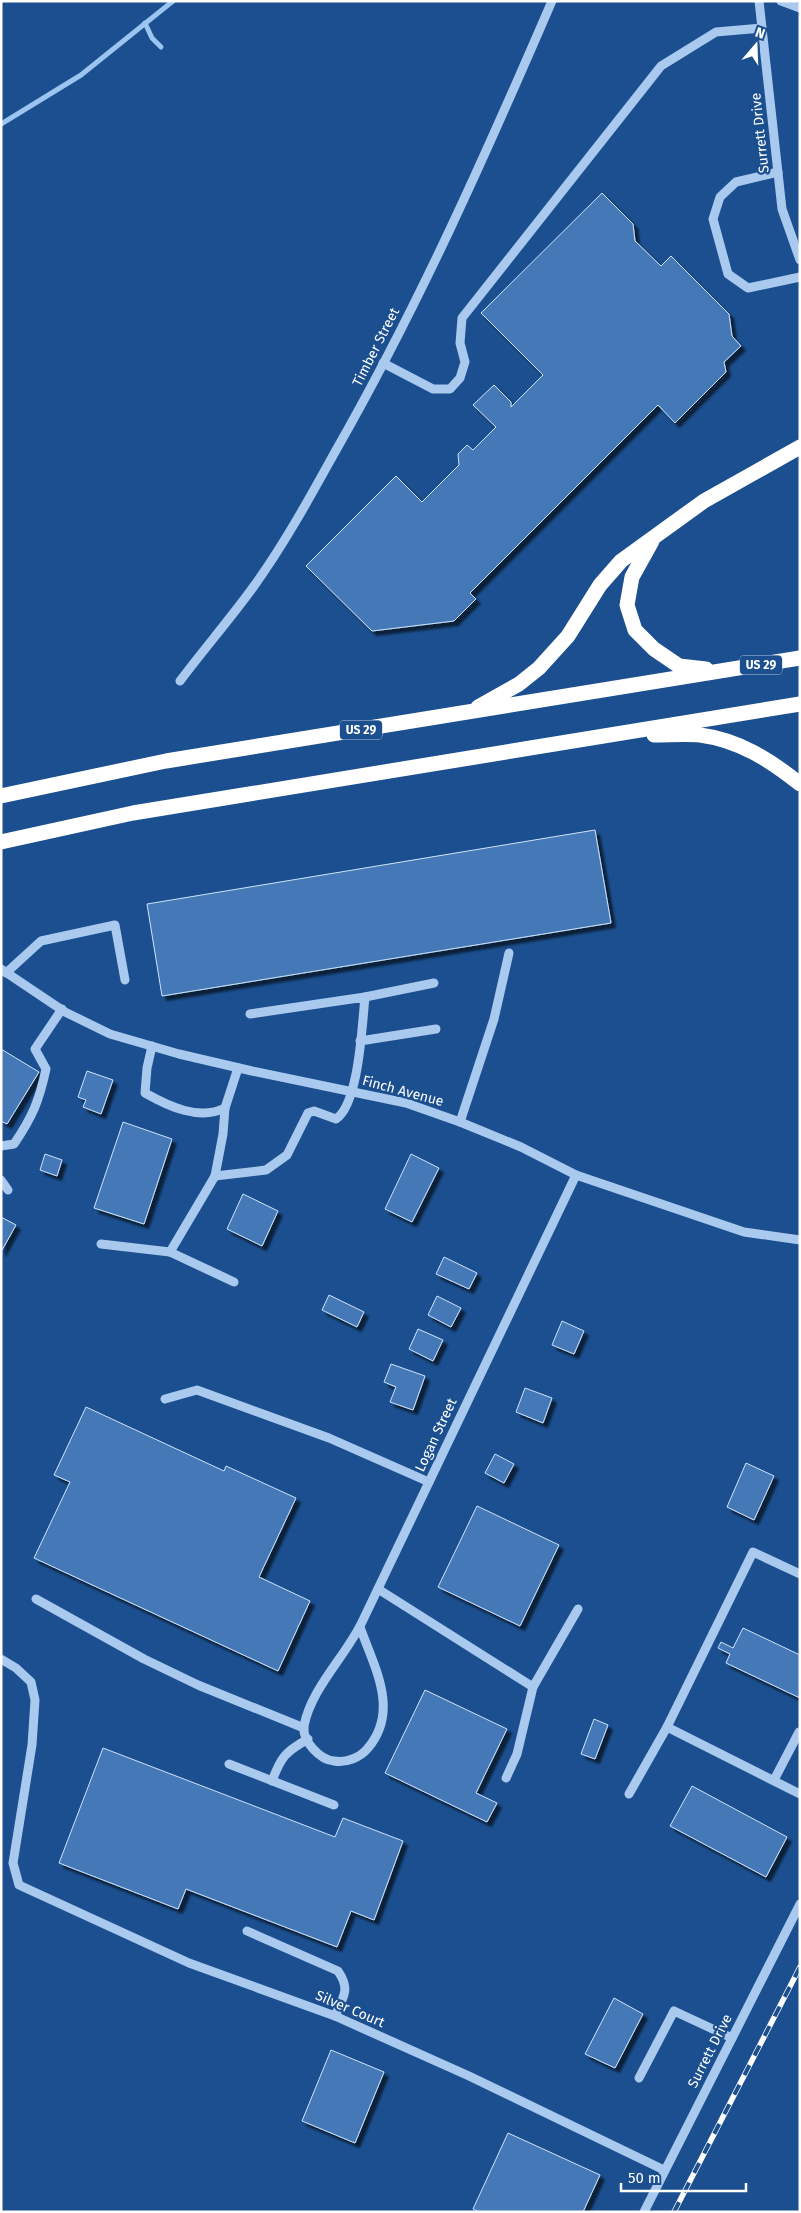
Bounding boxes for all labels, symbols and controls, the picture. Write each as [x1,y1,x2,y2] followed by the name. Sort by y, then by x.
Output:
[731,20,781,70] north arrow
[753,24,767,43] text: N
[747,92,773,174] street label: Surrett Drive
[349,304,404,389] street label: Timber Street
[740,656,782,674] road number: US 29
[340,720,382,740] road number: US 29
[360,1072,446,1110] street label: Finch Avenue
[412,1395,461,1475] street label: Logan Street
[313,1987,388,2032] street label: Silver Court
[684,2011,736,2091] street label: Surrett Drive
[621,2160,746,2192] scale bar
[628,2169,661,2187] text: 50 m

